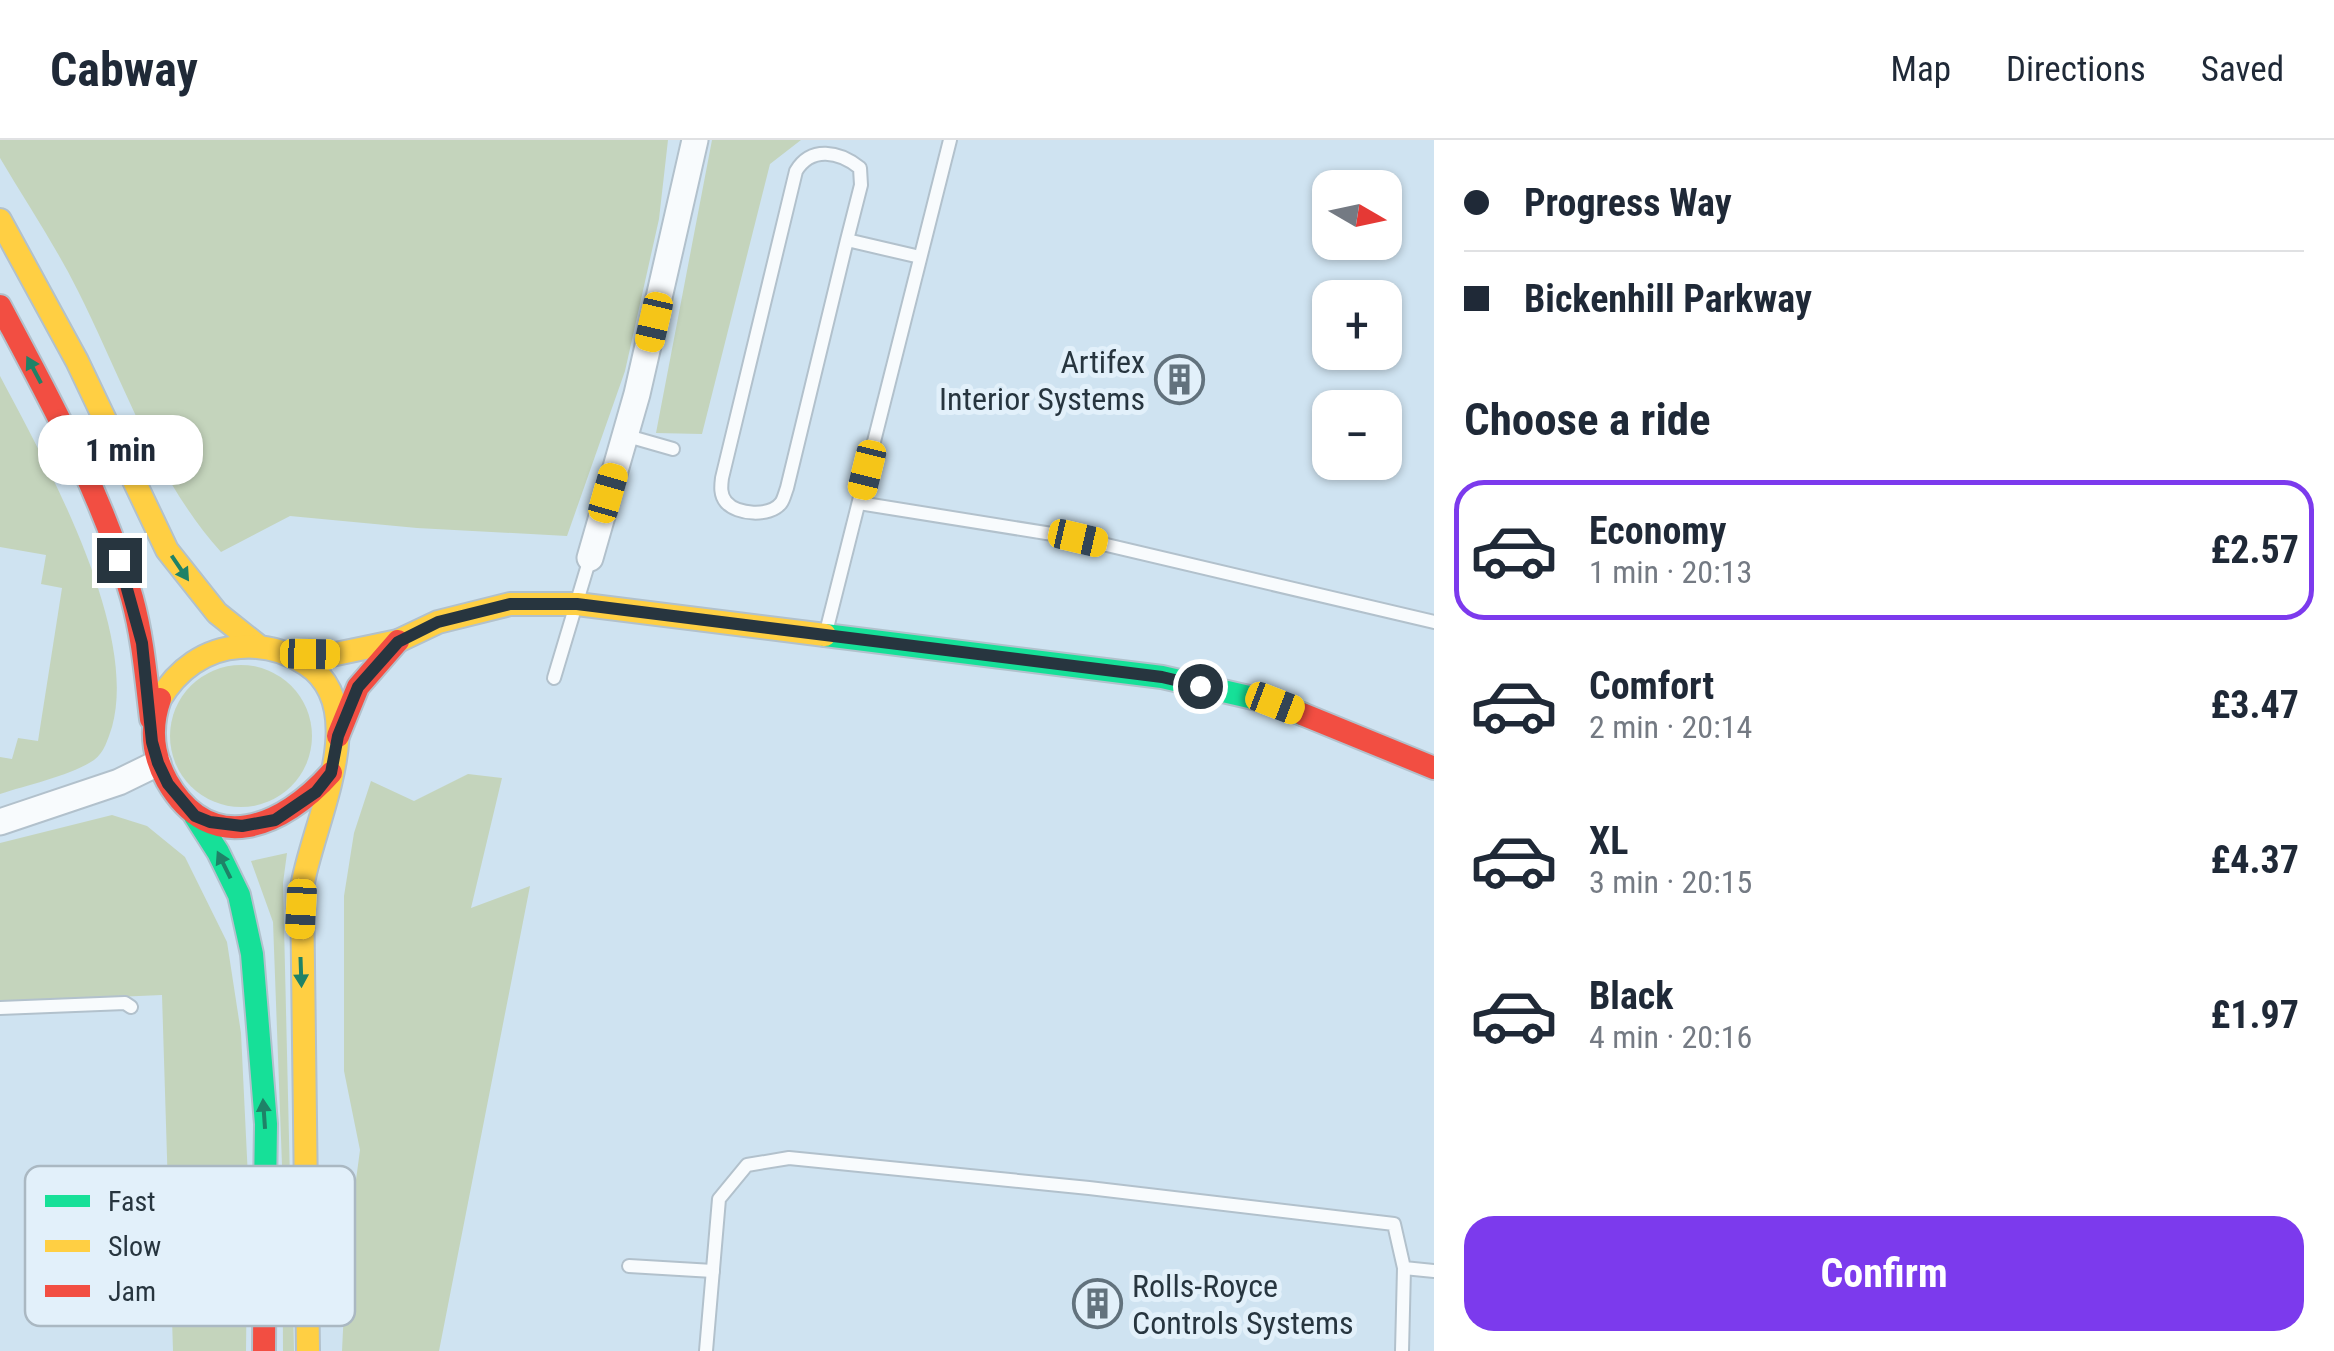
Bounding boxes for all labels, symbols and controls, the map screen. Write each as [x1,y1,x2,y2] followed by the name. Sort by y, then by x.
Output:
[50,41,198,98] text: Cabway
[1891,49,1951,90] text: Map
[2006,49,2146,90] text: Directions
[2201,49,2284,90] text: Saved
[1312,170,1402,260] north arrow
[1312,170,1402,480] map controls
[1524,181,1732,225] text: Progress Way
[1524,277,1812,321] text: Bickenhill Parkway
[1312,280,1402,370] button: +
[633,289,675,355] car
[939,343,1145,418] place label: Artifex Interior Systems
[1154,354,1206,406] building icon: Artifex Interior Systems
[26,355,43,384] one-way arrow
[1312,390,1402,480] button: −
[1464,393,1711,446] text: Choose a ride
[36,415,202,485] callout: 1 min
[85,431,156,469] text: 1 min
[845,437,889,503] car
[585,460,631,526] car
[1469,505,1559,595] icon: car
[1589,509,1726,553] text: Economy
[1045,517,1111,559] car
[2210,528,2299,572] text: £2.57
[97,538,142,583] route end
[1589,553,1752,591] text: 1 min · 20:13
[170,555,189,581] one-way arrow
[280,638,340,670] car
[1469,660,1559,750] icon: car
[1178,664,1223,709] route start
[1589,664,1714,708] text: Comfort
[1242,678,1308,728] car
[2210,683,2299,727] text: £3.47
[1589,708,1752,746] text: 2 min · 20:14
[1469,815,1559,905] icon: car
[1589,819,1628,863] text: XL
[2210,838,2299,882] text: £4.37
[216,851,233,880] one-way arrow
[1589,863,1752,901] text: 3 min · 20:15
[284,878,318,940] car
[293,957,309,989] one-way arrow
[1469,970,1559,1060] icon: car
[1589,974,1673,1018] text: Black
[2210,993,2299,1037] text: £1.97
[1589,1018,1752,1056] text: 4 min · 20:16
[256,1097,272,1129] one-way arrow
[25,1166,355,1326] legend
[108,1185,155,1218] text: Fast
[1464,1216,2304,1331] button: Confirm
[108,1230,161,1263] text: Slow
[1132,1267,1354,1342] place label: Rolls-Royce Controls Systems
[108,1275,156,1308] text: Jam
[1071,1278,1123,1330] building icon: Rolls-Royce Controls Systems

